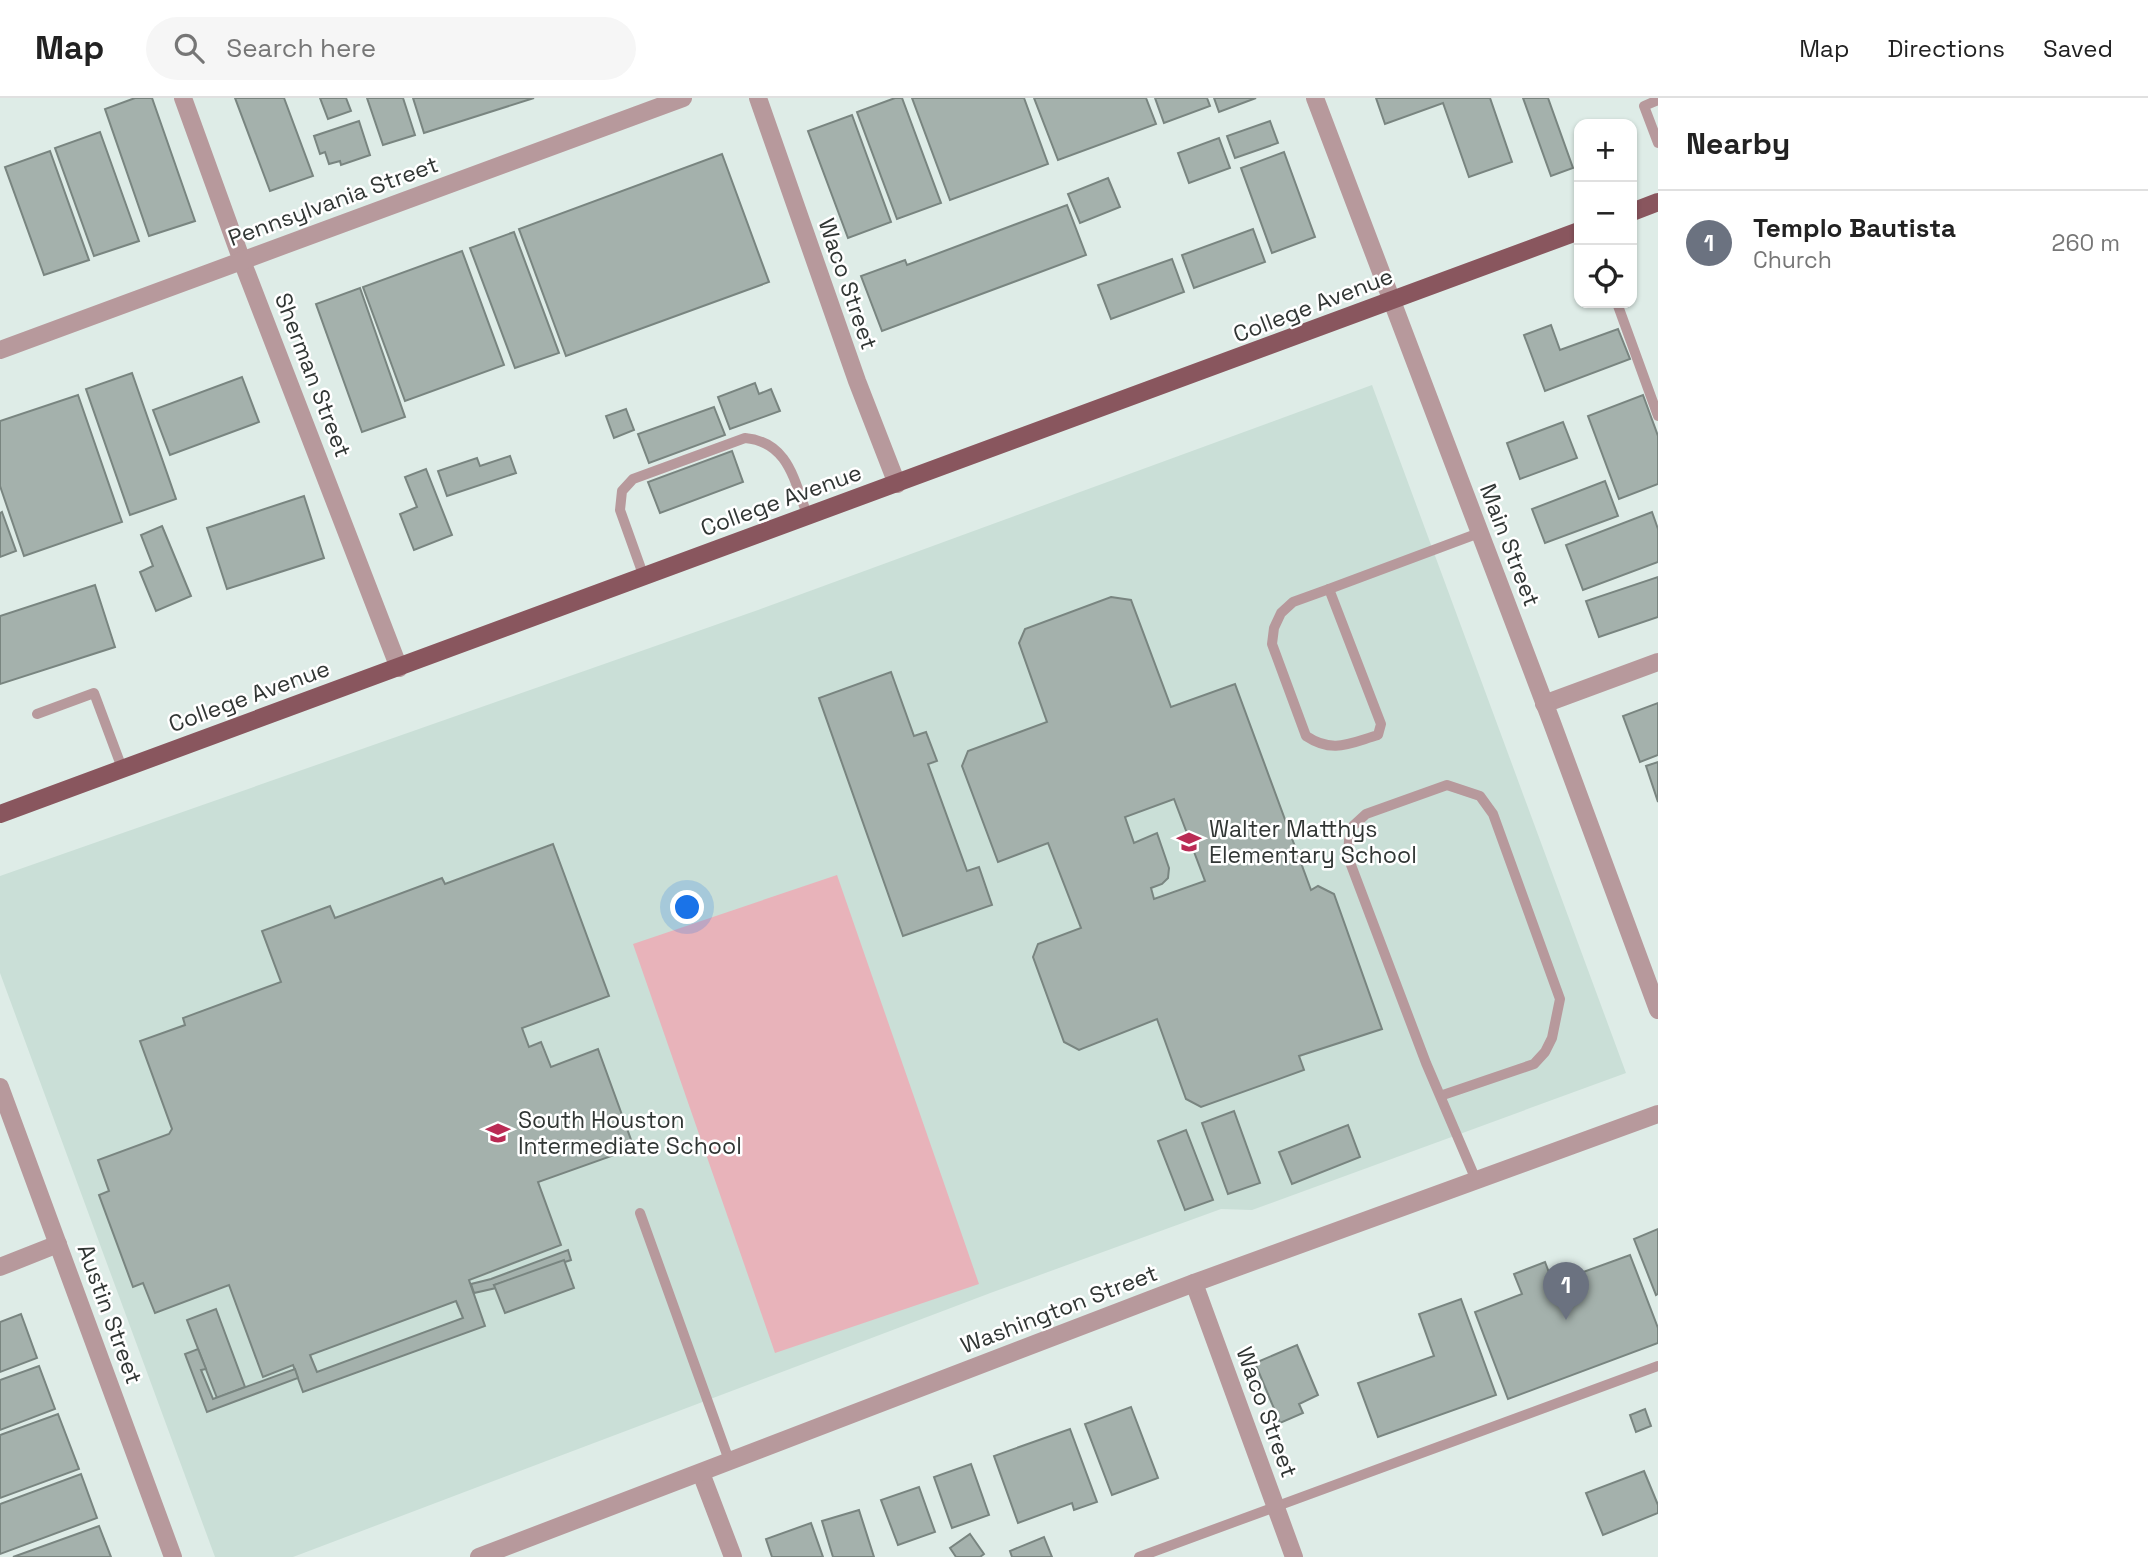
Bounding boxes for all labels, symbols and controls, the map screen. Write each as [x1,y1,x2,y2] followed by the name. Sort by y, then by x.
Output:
[146,17,636,80] search box
[35,27,104,69] text: Map
[170,29,208,67] icon: search
[226,31,376,65] text: Search here
[1799,33,1849,64] text: Map
[1887,33,2005,64] text: Directions
[2043,33,2113,64] text: Saved
[1574,119,1637,308] map controls
[1574,119,1637,182] button: +
[1686,124,1790,163] text: Nearby
[224,149,442,253] street label: Pennsylvania Street
[1574,182,1637,245] button: −
[1753,211,1956,245] text: Templo Bautista
[812,214,884,354] street label: Waco Street
[1704,228,1714,258] text: 1
[2052,228,2120,258] text: 260 m
[1574,245,1637,308] button: locate
[1753,245,1832,275] text: Church
[1229,261,1397,349] street label: College Avenue
[268,288,358,462] street label: Sherman Street
[696,457,866,543] street label: College Avenue
[1473,479,1547,611] street label: Main Street
[164,653,334,739] street label: College Avenue
[1209,814,1417,870] place label: Walter Matthys Elementary School
[1175,828,1203,856] school or university icon: Walter Matthys Elementary School
[670,890,704,924] your location
[518,1105,742,1161] place label: South Houston Intermediate School
[484,1119,512,1147] school or university icon: South Houston Intermediate School
[71,1240,149,1388] street label: Austin Street
[956,1258,1162,1360] street label: Washington Street
[1543,1262,1589,1320] pin: 1
[1229,1343,1305,1481] street label: Waco Street

